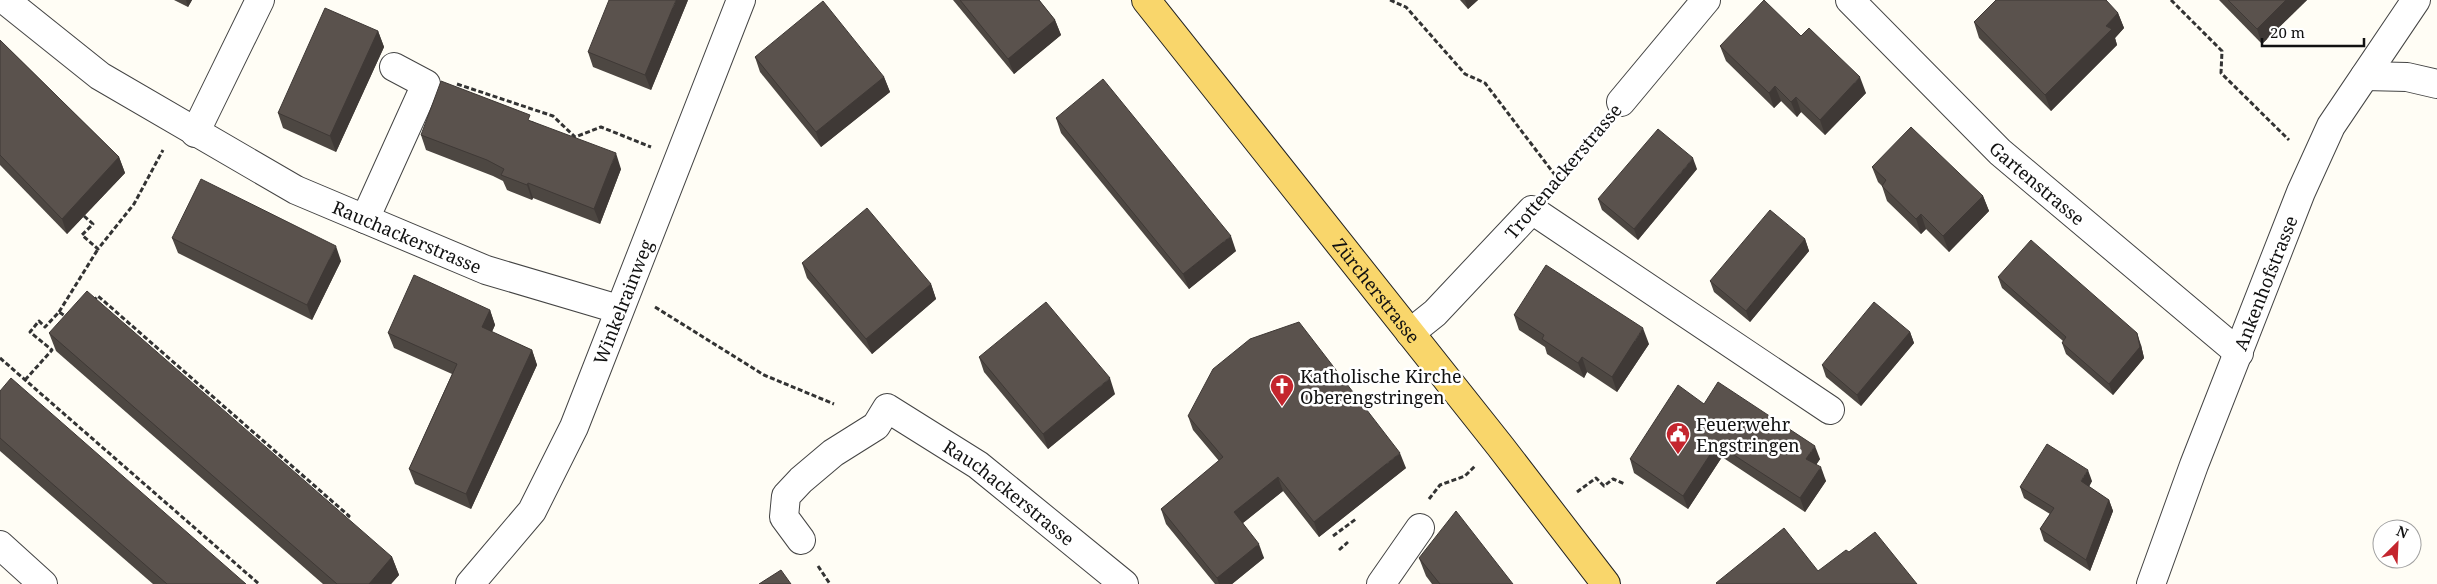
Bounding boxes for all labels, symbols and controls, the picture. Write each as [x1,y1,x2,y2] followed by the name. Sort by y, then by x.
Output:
[2262,15,2364,47] scale bar
[2270,22,2305,42] text: 20 m
[1499,98,1627,244] street label: Trottenackerstrasse
[1984,136,2090,230] street label: Gartenstrasse
[329,195,485,279] street label: Rauchackerstrasse
[2228,212,2303,354] street label: Ankenhofstrasse
[1328,233,1426,348] street label: Zürcherstrasse
[588,236,658,368] street label: Winkelrainweg
[1300,364,1462,409] place label: Katholische Kirche Oberengstringen
[1269,373,1295,407] church icon: Katholische Kirche Oberengstringen
[1696,412,1800,457] place label: Feuerwehr Engstringen
[1665,421,1691,455] public building icon: Feuerwehr Engstringen
[939,434,1079,551] street label: Rauchackerstrasse
[2372,519,2422,569] north arrow
[2394,521,2411,543] text: N

